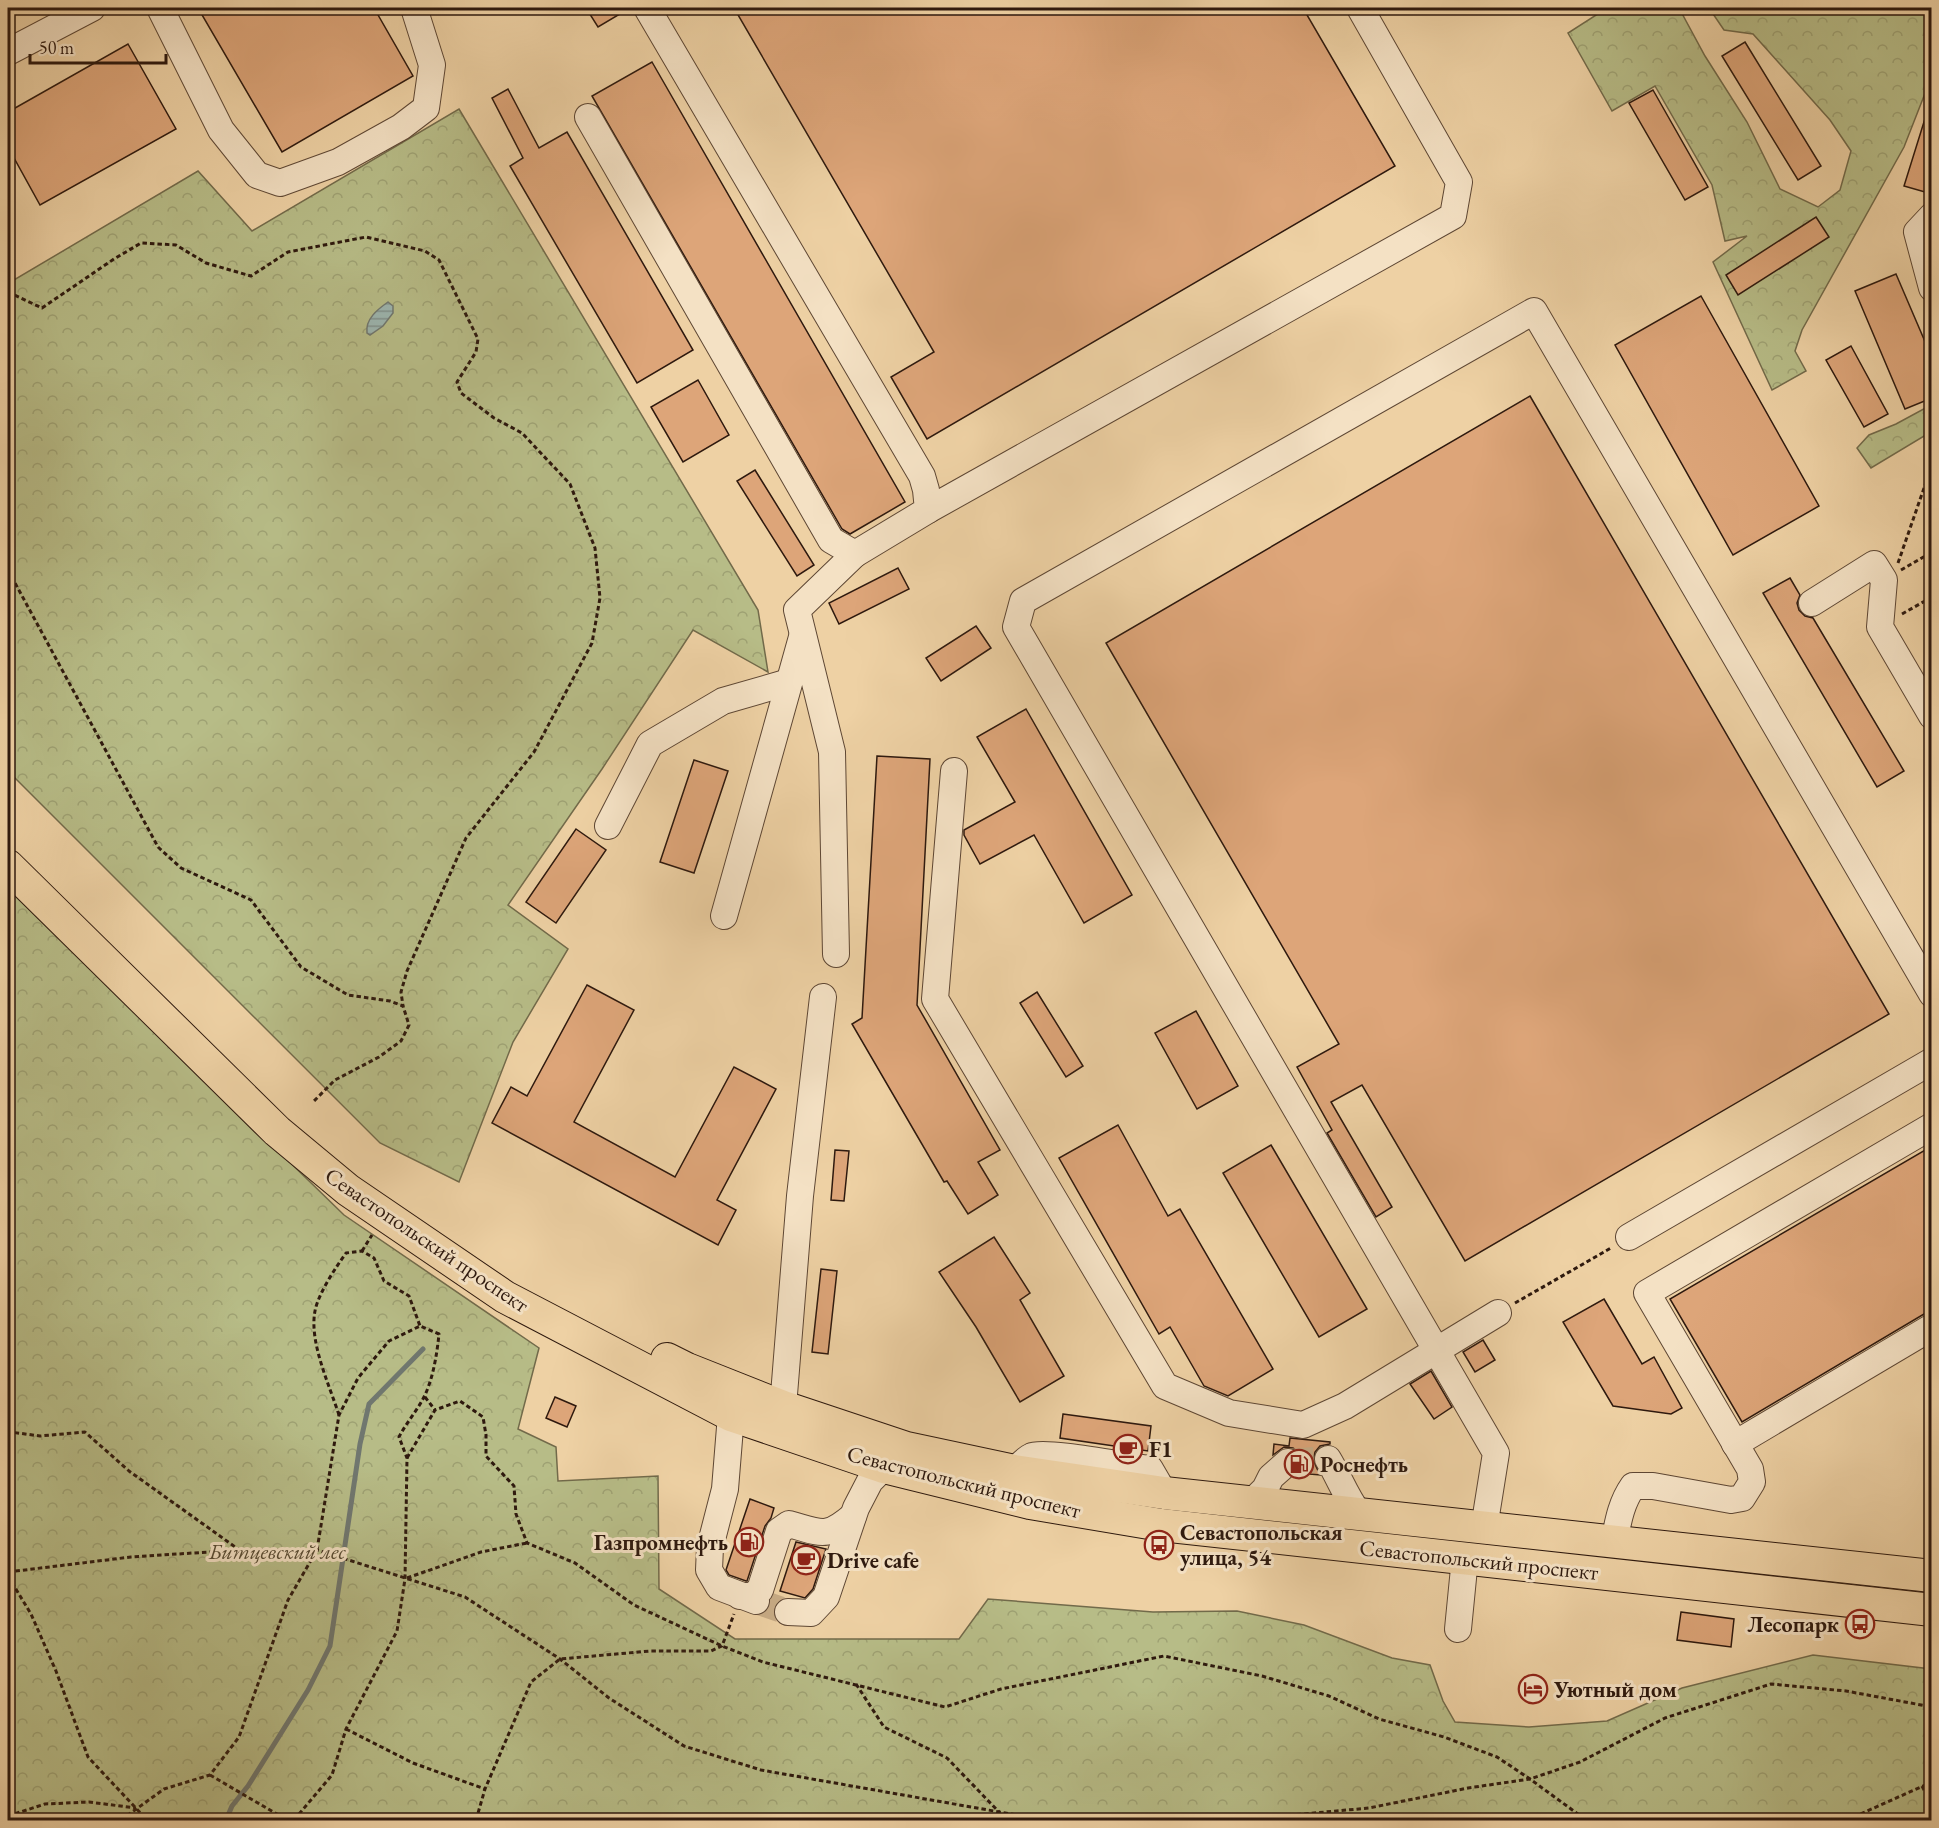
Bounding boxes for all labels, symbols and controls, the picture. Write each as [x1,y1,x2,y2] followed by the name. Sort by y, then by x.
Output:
[30,27,166,65] scale bar
[39,36,74,59] text: 50 m
[319,1161,535,1319] street label: Севастопольский проспект
[1112,1433,1144,1465] cafe icon: F1
[1149,1435,1173,1464] place label: F1
[844,1439,1084,1525] street label: Севастопольский проспект
[1283,1448,1315,1480] fuel station icon: Роснефть
[1320,1450,1408,1479] place label: Роснефть
[1180,1518,1343,1572] place label: Севастопольская улица, 54
[733,1526,765,1558] fuel station icon: Газпромнефть
[594,1528,728,1557] place label: Газпромнефть
[1143,1529,1175,1561] bus stop icon: Севастопольская улица, 54
[1358,1533,1600,1587] street label: Севастопольский проспект
[208,1537,346,1566] park label: Битцевский лес
[790,1544,822,1576] cafe icon: Drive cafe
[827,1546,919,1575] place label: Drive cafe
[1844,1608,1876,1640] bus stop icon: Лесопарк
[1747,1610,1840,1639] place label: Лесопарк
[1517,1673,1549,1705] hotel icon: Уютный дом
[1553,1675,1677,1704] place label: Уютный дом

